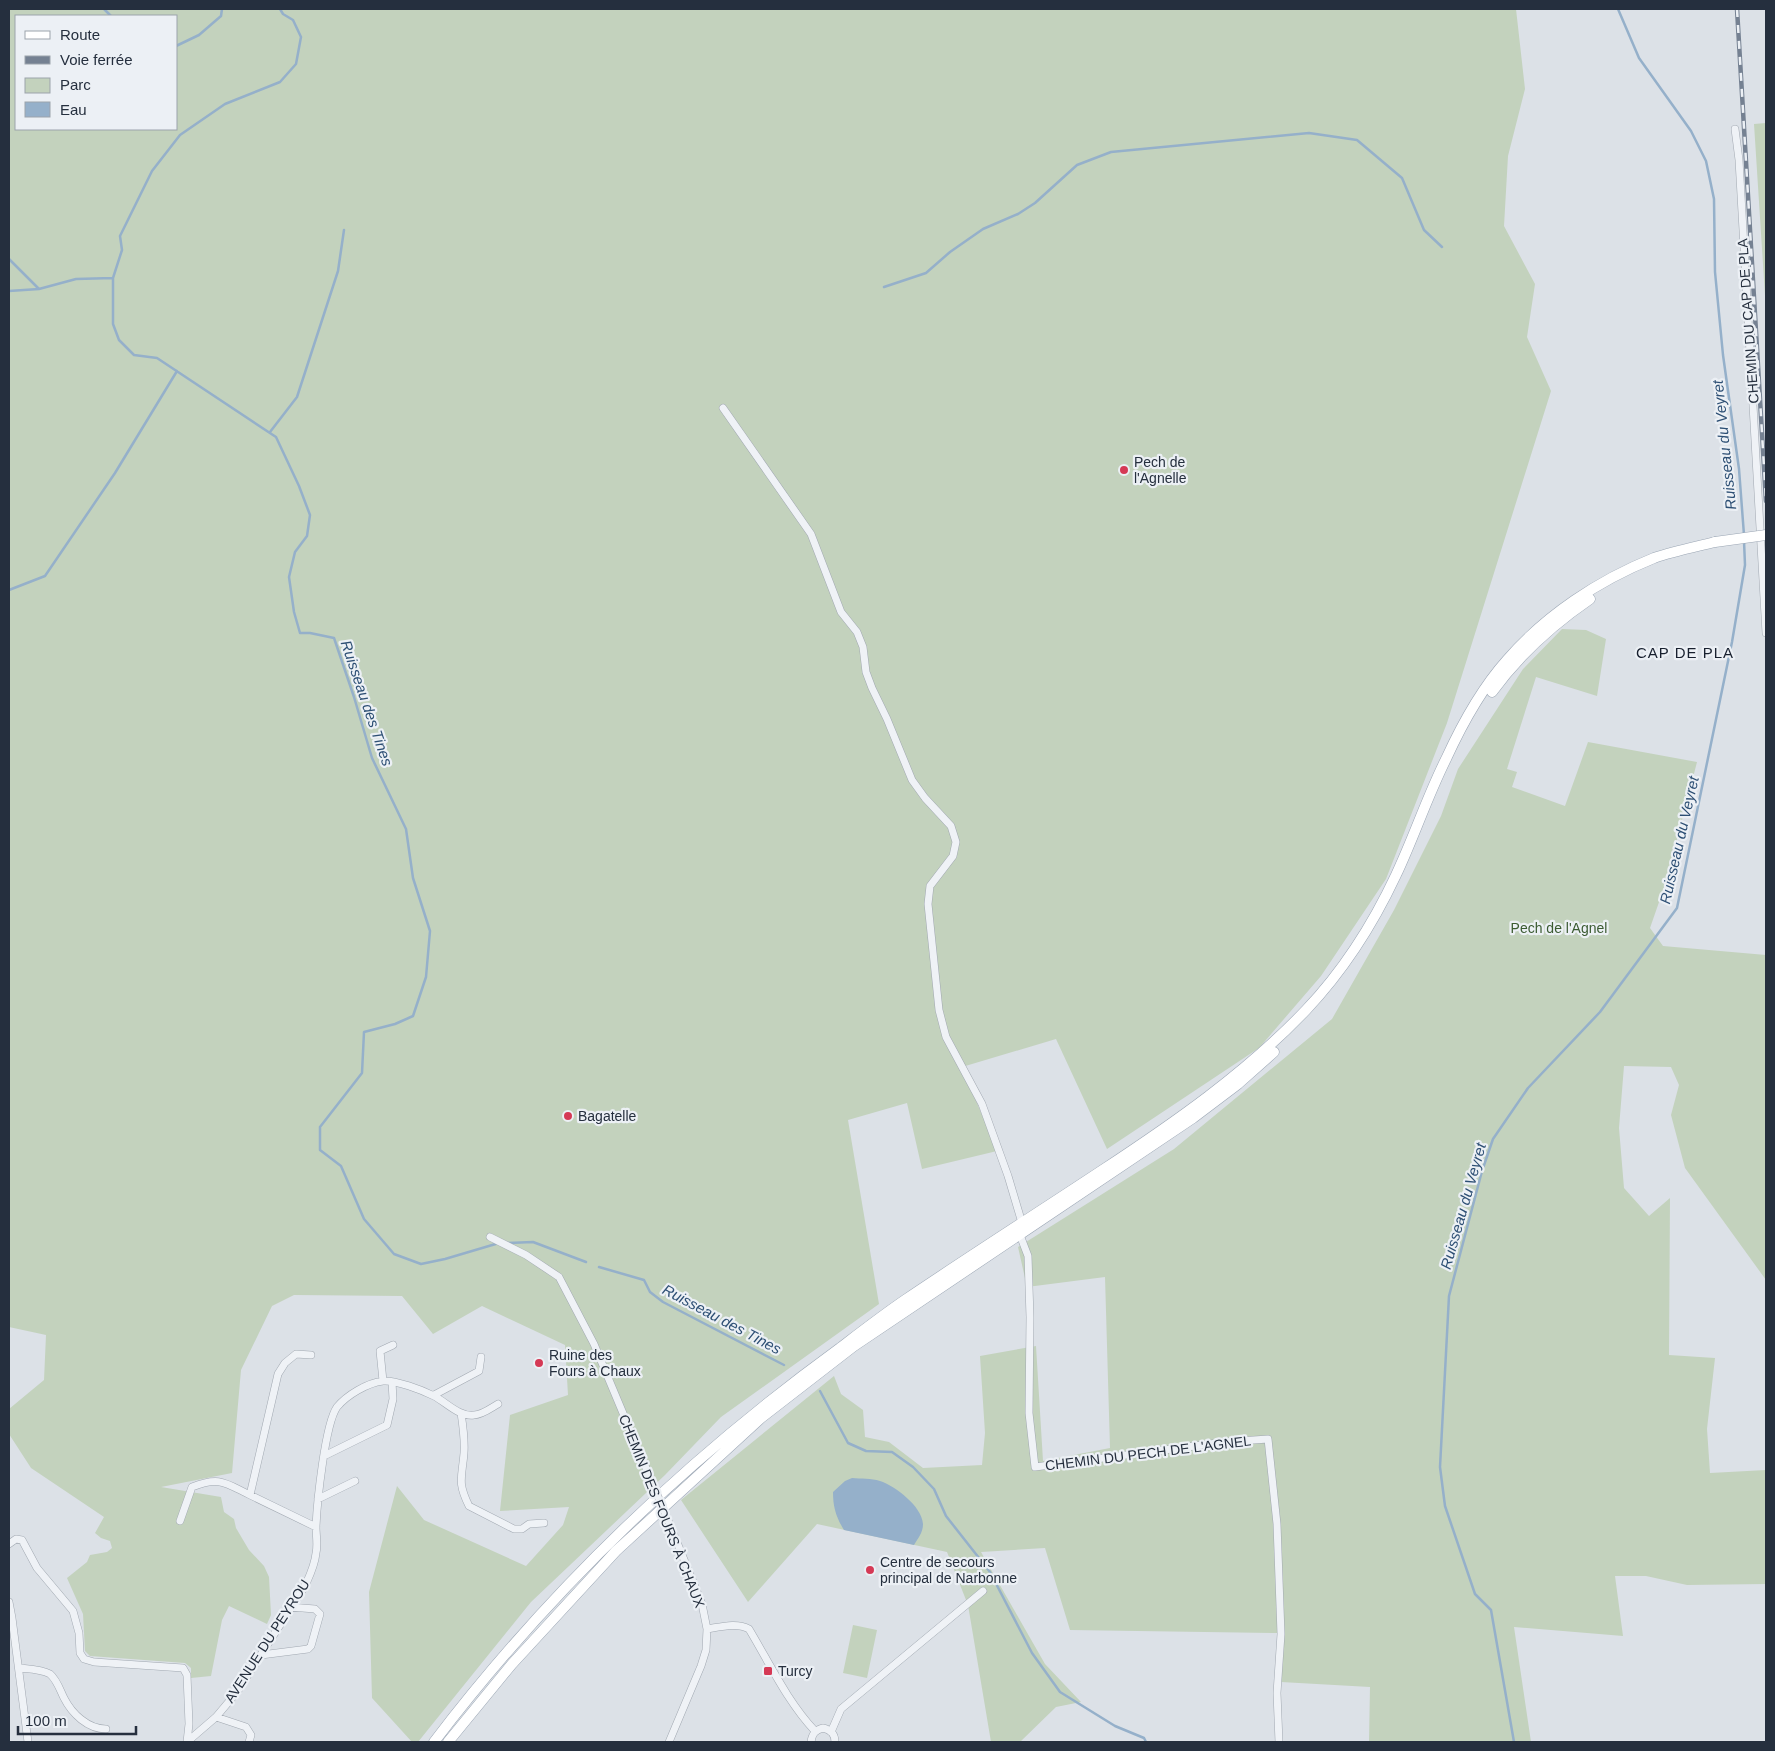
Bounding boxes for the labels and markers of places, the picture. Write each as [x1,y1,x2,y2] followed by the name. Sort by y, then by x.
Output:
[1134,454,1187,486] place label: Pech de l'Agnelle
[1118,464,1130,476] marker: Pech de l'Agnelle
[578,1108,637,1124] place label: Bagatelle
[562,1110,574,1122] marker: Bagatelle
[549,1347,641,1379] place label: Ruine des Fours à Chaux
[533,1357,545,1369] marker: Ruine des Fours à Chaux
[880,1554,1017,1586] place label: Centre de secours principal de Narbonne
[864,1564,876,1576] marker: Centre de secours principal de Narbonne
[778,1663,812,1679] place label: Turcy
[762,1665,774,1677] marker: Turcy

